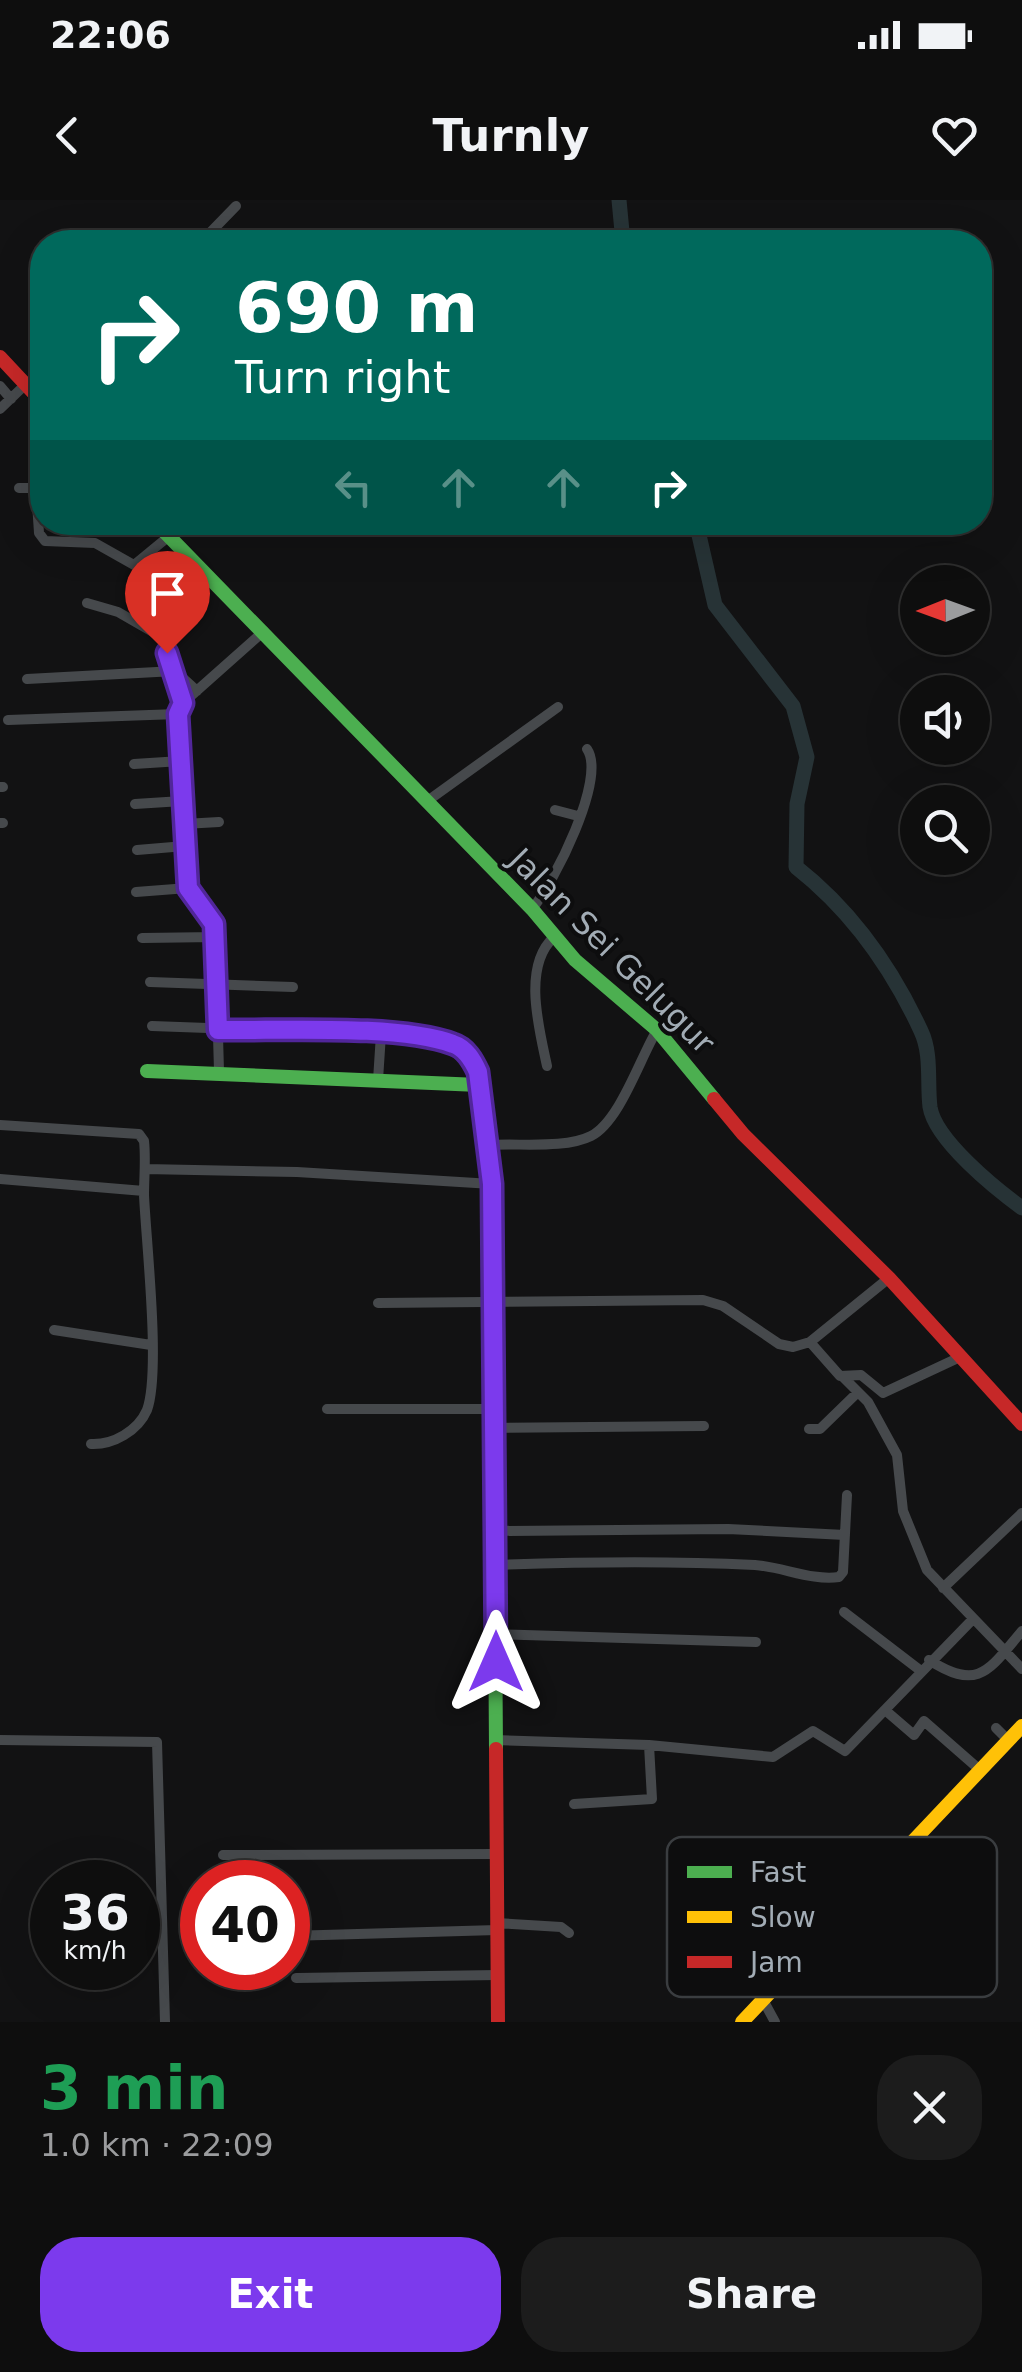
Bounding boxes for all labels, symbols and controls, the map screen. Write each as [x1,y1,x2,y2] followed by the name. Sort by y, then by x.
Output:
[50,13,171,57] text: 22:06
[40,108,95,163] icon: back
[927,108,982,163] icon: heart
[433,109,589,162] text: Turnly
[235,267,478,349] text: 690 m
[70,270,200,400] icon: right
[235,351,450,404] text: Turn right
[326,460,381,515] icon: left
[431,460,486,515] icon: ahead
[536,460,591,515] icon: ahead
[641,460,696,515] icon: right
[125,551,210,654] pin
[900,565,990,655] north arrow
[900,565,990,875] map controls
[140,566,195,621] icon: arrive
[900,675,990,765] button: sound
[900,785,990,875] button: search
[500,839,723,1062] street label: Jalan Sei Gelugur
[444,1610,548,1714] position arrow
[667,1837,997,1997] legend
[750,1856,806,1889] text: Fast
[180,1860,310,1990] speed limit sign: 40
[60,1884,130,1942] text: 36
[750,1901,816,1934] text: Slow
[63,1936,127,1965] text: km/h
[748,1946,803,1979] text: Jam
[40,2053,228,2123] text: 3 min
[877,2055,982,2160] button: close
[40,2126,274,2164] text: 1.0 km · 22:09
[40,2237,501,2352] button: Exit
[521,2237,982,2352] button: Share

